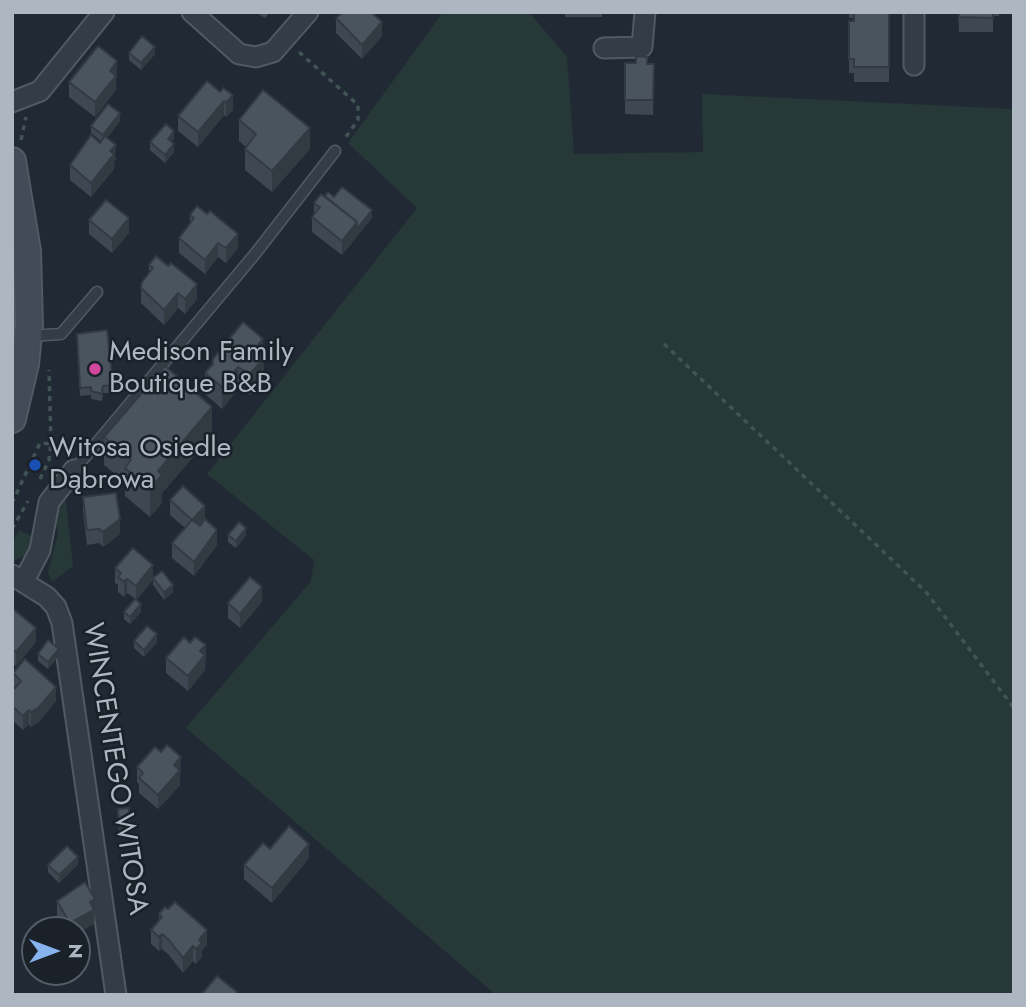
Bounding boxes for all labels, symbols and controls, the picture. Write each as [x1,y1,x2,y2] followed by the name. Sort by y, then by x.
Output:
[109,336,294,402] place label: Medison Family Boutique B&B
[87,361,103,377] marker: Medison Family Boutique B&B
[49,432,231,498] place label: Witosa Osiedle Dąbrowa
[27,457,43,473] marker: Witosa Osiedle Dąbrowa
[74,621,154,917] street label: WINCENTEGO WITOSA
[21,916,91,986] north arrow
[62,943,89,959] text: N

